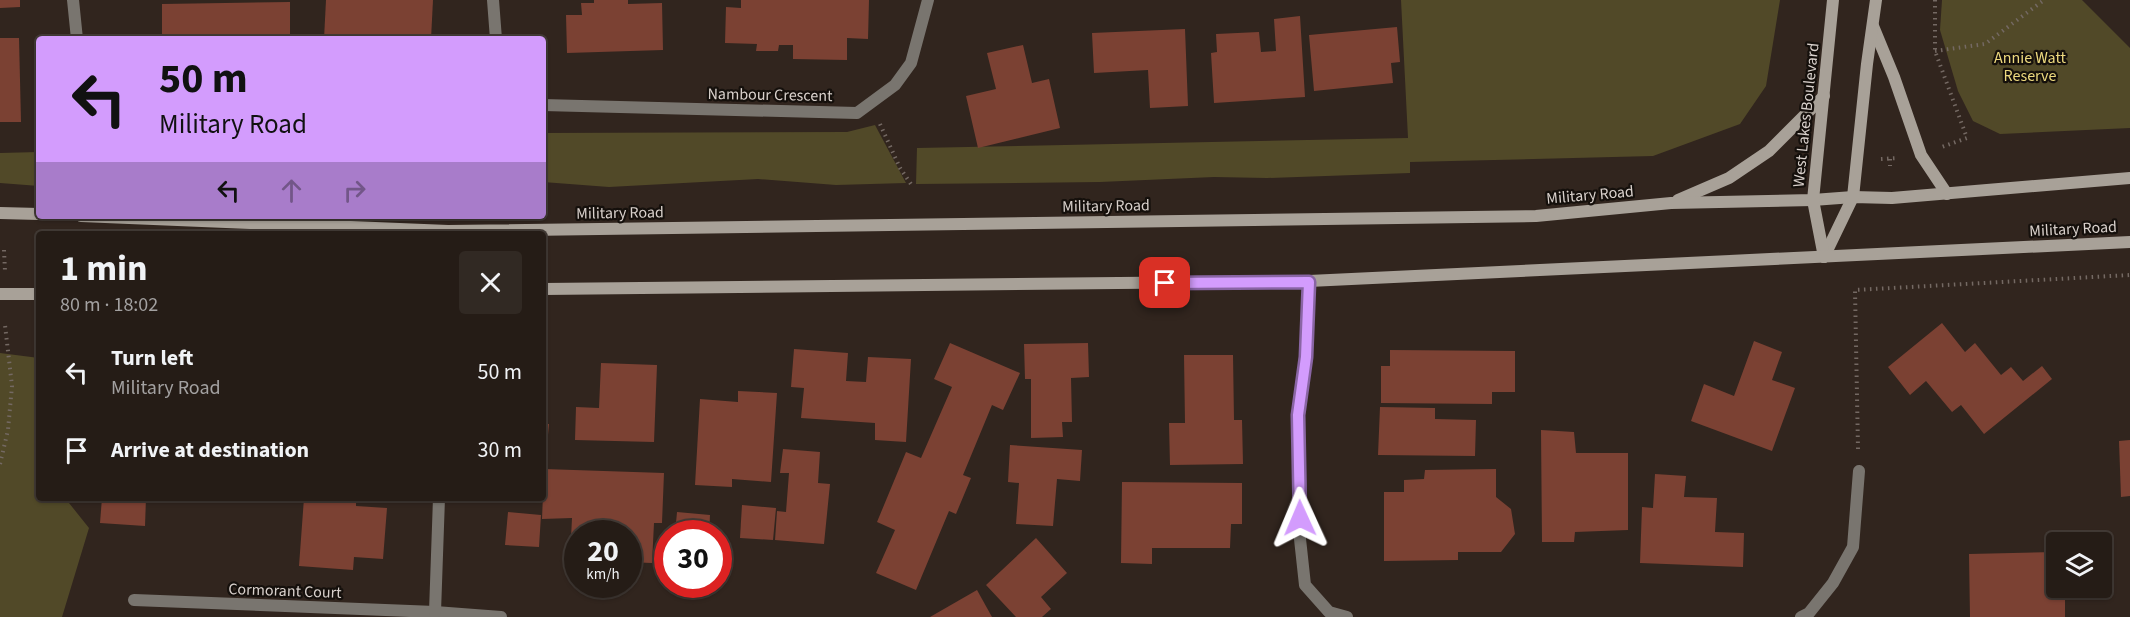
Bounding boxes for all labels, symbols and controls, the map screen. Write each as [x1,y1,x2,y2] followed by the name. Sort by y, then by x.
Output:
[1787,42,1825,188] street label: West Lakes Boulevard
[1994,47,2067,87] park label: Annie Watt Reserve
[159,49,248,109] text: 50 m
[60,60,138,138] icon: left
[707,83,833,107] street label: Nambour Crescent
[159,105,307,144] text: Military Road
[212,174,245,207] icon: left
[275,174,308,207] icon: ahead
[338,174,371,207] icon: right
[1545,180,1635,210] street label: Military Road
[1062,194,1150,218] street label: Military Road
[576,201,664,225] street label: Military Road
[2029,216,2117,242] street label: Military Road
[60,243,148,294] text: 1 min
[459,251,522,314] button: close
[1139,257,1190,308] pin
[1148,266,1181,299] icon: arrive
[60,291,158,319] text: 80 m · 18:02
[111,342,193,374] text: Turn left
[60,356,93,389] icon: left
[477,356,522,388] text: 50 m
[111,374,221,402] text: Military Road
[60,434,93,467] icon: arrive
[111,434,309,466] text: Arrive at destination
[477,434,522,466] text: 30 m
[1268,486,1332,550] position arrow
[654,520,732,598] speed limit sign: 30
[587,530,619,573] text: 20
[2046,532,2112,598] map controls
[2046,532,2112,598] button: layers
[586,564,620,585] text: km/h
[228,578,343,604] street label: Cormorant Court

